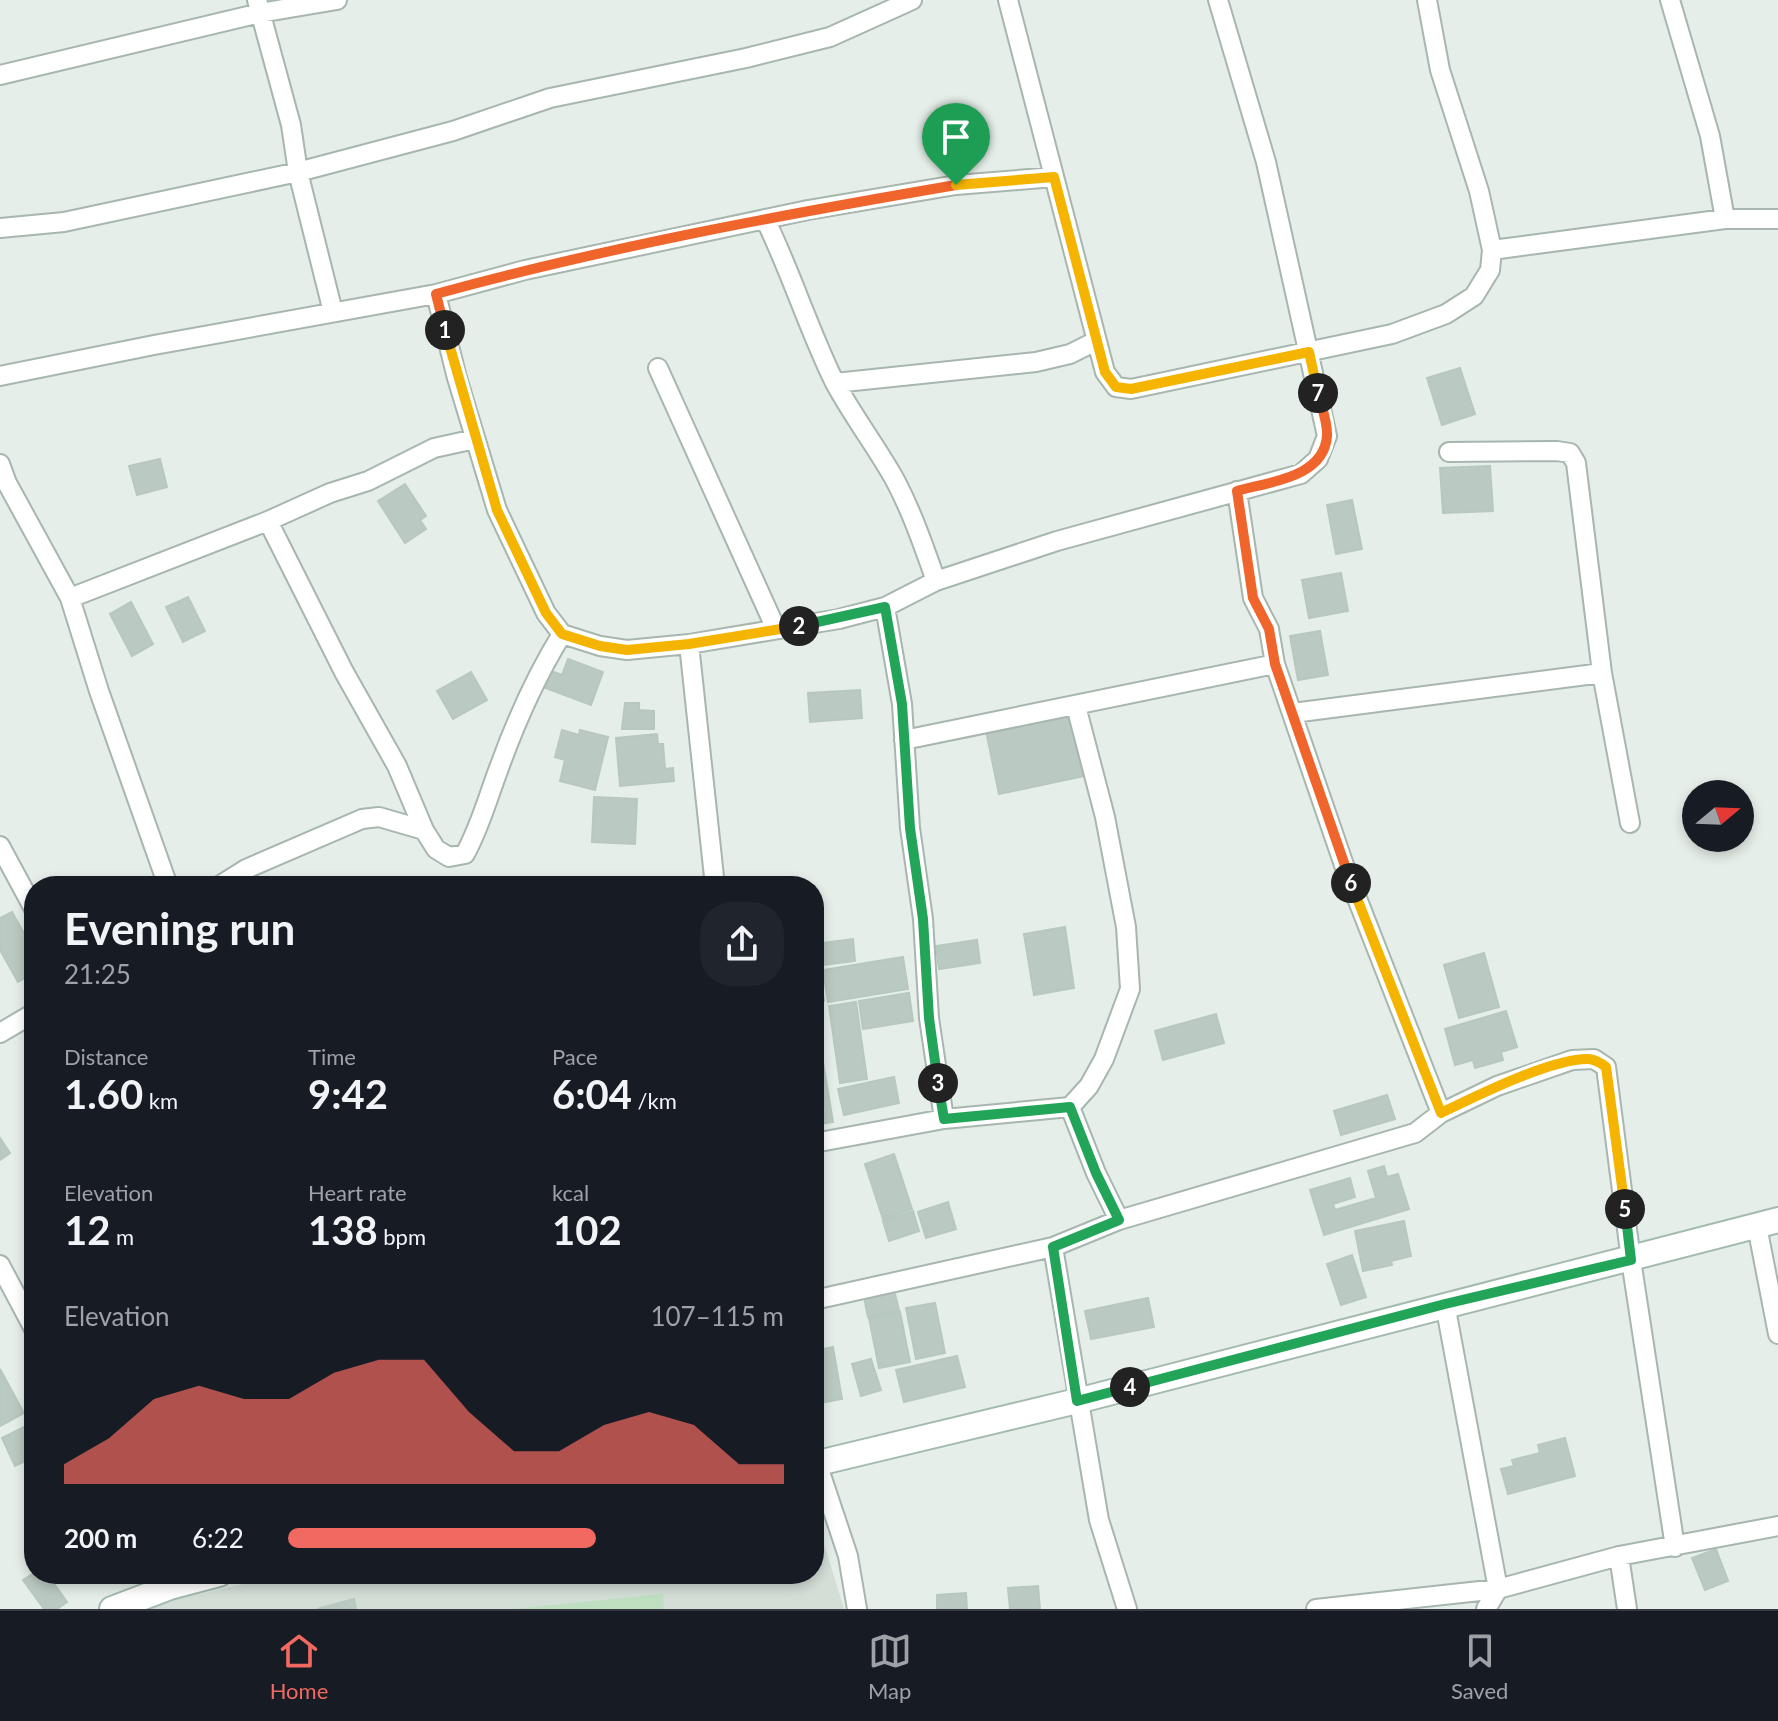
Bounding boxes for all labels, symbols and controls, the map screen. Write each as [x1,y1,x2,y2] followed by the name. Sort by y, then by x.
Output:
[922,103,990,185] pin
[934,115,978,159] icon: arrive
[425,310,465,350] pin: 1
[439,316,451,343] text: 1
[1298,373,1338,413] pin: 7
[1312,379,1324,406] text: 7
[779,606,819,646] pin: 2
[793,612,805,639] text: 2
[1682,780,1754,852] north arrow
[1682,780,1754,852] map controls
[1331,863,1371,903] pin: 6
[1345,869,1357,896] text: 6
[64,902,295,954] text: Evening run
[700,902,784,986] button: share
[64,958,131,990] text: 21:25
[64,1043,148,1070] text: Distance
[308,1043,356,1070] text: Time
[552,1043,598,1070] text: Pace
[918,1063,958,1103] pin: 3
[932,1069,944,1096] text: 3
[64,1070,143,1118] text: 1.60
[308,1070,388,1118] text: 9:42
[552,1070,632,1118] text: 6:04
[143,1087,178,1114] text: km
[632,1087,677,1114] text: /km
[64,1179,153,1206] text: Elevation
[308,1179,407,1206] text: Heart rate
[552,1179,589,1206] text: kcal
[1605,1189,1645,1229] pin: 5
[1619,1195,1631,1222] text: 5
[64,1206,110,1254] text: 12
[308,1206,378,1254] text: 138
[552,1206,622,1254] text: 102
[110,1223,134,1250] text: m
[378,1223,426,1250] text: bpm
[64,1300,170,1332] text: Elevation
[650,1300,784,1332] text: 107–115 m
[1110,1367,1150,1407] pin: 4
[1124,1373,1136,1400] text: 4
[64,1522,137,1554] text: 200 m
[192,1522,244,1554] text: 6:22
[270,1629,328,1704] tab: Home
[868,1629,912,1704] tab: Map
[1451,1629,1508,1704] tab: Saved

